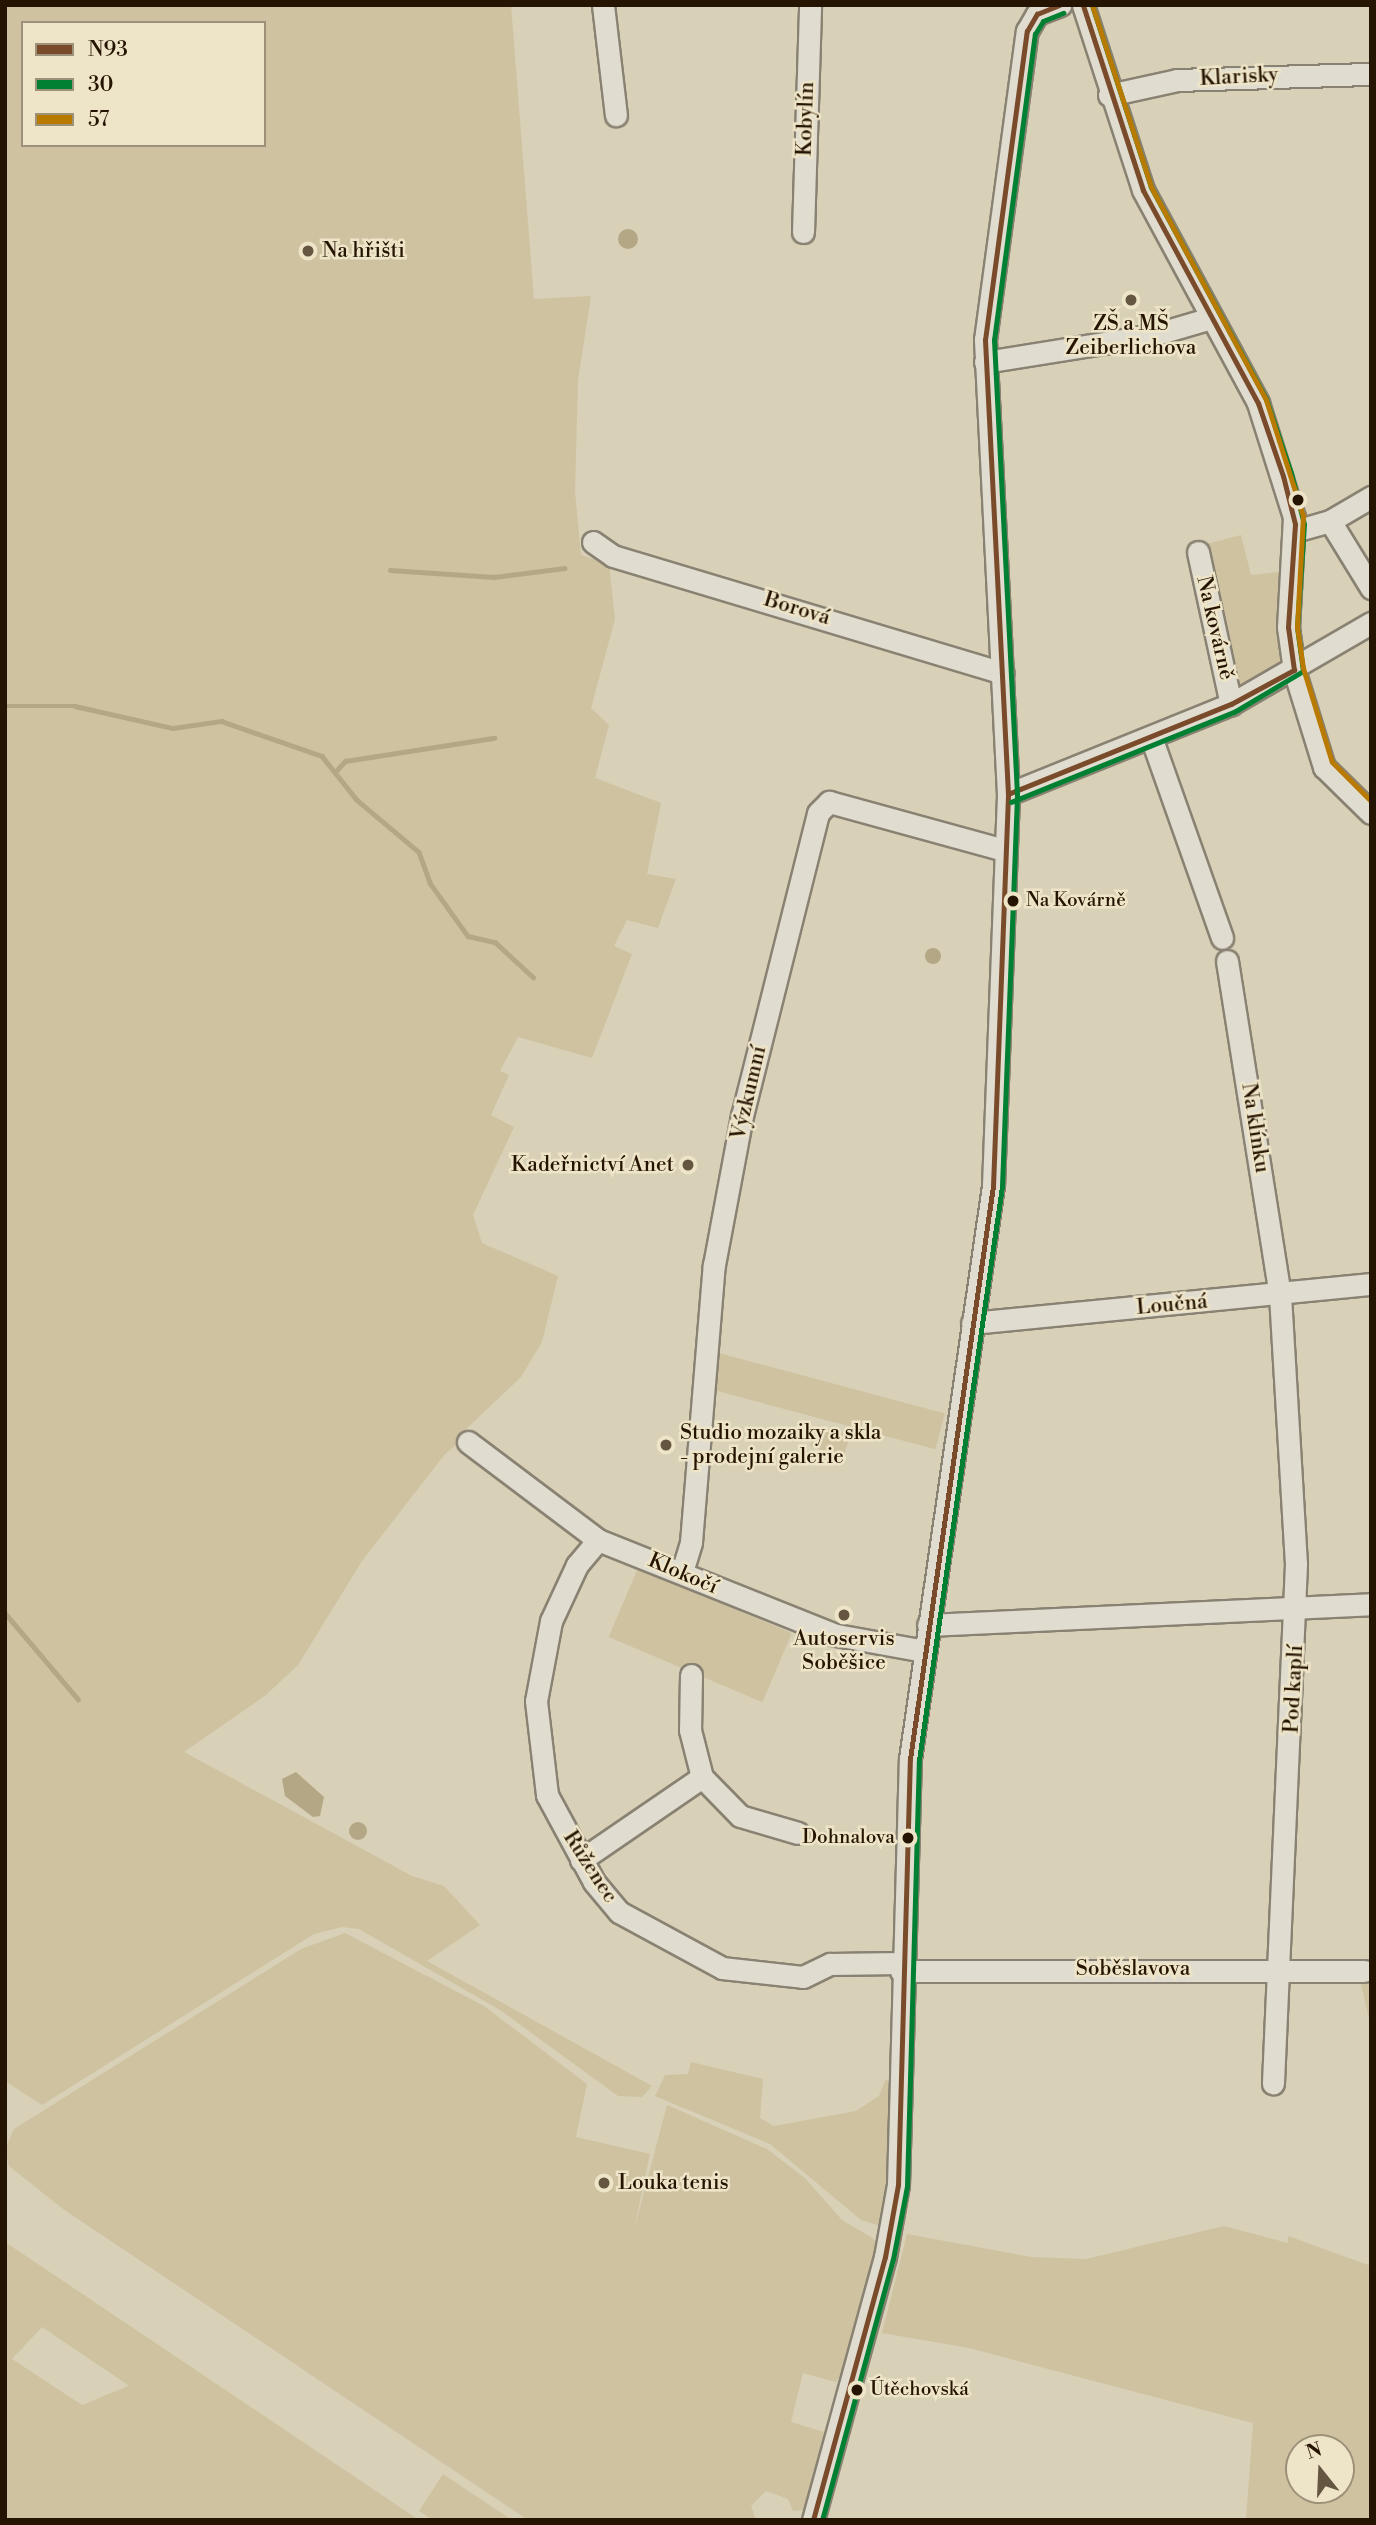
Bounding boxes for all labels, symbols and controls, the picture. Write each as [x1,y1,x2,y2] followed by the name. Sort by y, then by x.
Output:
[21,21,266,147] legend
[88,37,128,63] text: N93
[1199,62,1279,92] street label: Klarisky
[88,72,114,98] text: 30
[792,81,820,157] street label: Kobylín
[88,107,109,133] text: 57
[322,238,405,264] place label: Na hřišti
[300,243,316,259] marker: Na hřišti
[1123,292,1139,308] marker: ZŠ a MŠ Zeiberlichova
[1066,311,1196,361] place label: ZŠ a MŠ Zeiberlichova
[1291,493,1305,507] unlabelled marker
[1191,574,1239,682] street label: Na kovárně
[761,587,833,631] street label: Borová
[1026,890,1126,912] place label: Na Kovárně
[1006,894,1020,908] marker: Na Kovárně
[726,1043,772,1143] street label: Výzkumní
[1235,1081,1275,1175] street label: Na klínku
[511,1152,674,1178] place label: Kadeřnictví Anet
[680,1157,696,1173] marker: Kadeřnictví Anet
[1135,1289,1209,1321] street label: Loučná
[680,1420,881,1470] place label: Studio mozaiky a skla - prodejní galerie
[658,1437,674,1453] marker: Studio mozaiky a skla - prodejní galerie
[644,1548,722,1600] street label: Klokočí
[836,1607,852,1623] marker: Autoservis Soběšice
[793,1626,895,1676] place label: Autoservis Soběšice
[1279,1644,1309,1734] street label: Pod kaplí
[557,1826,623,1908] street label: Růženec
[802,1827,895,1849] place label: Dohnalova
[901,1831,915,1845] marker: Dohnalova
[1076,1956,1190,1982] street label: Soběslavova
[618,2170,729,2196] place label: Louka tenis
[596,2175,612,2191] marker: Louka tenis
[870,2379,969,2401] place label: Útěchovská
[850,2383,864,2397] marker: Útěchovská
[1285,2434,1355,2504] north arrow
[1303,2437,1325,2465] text: N

